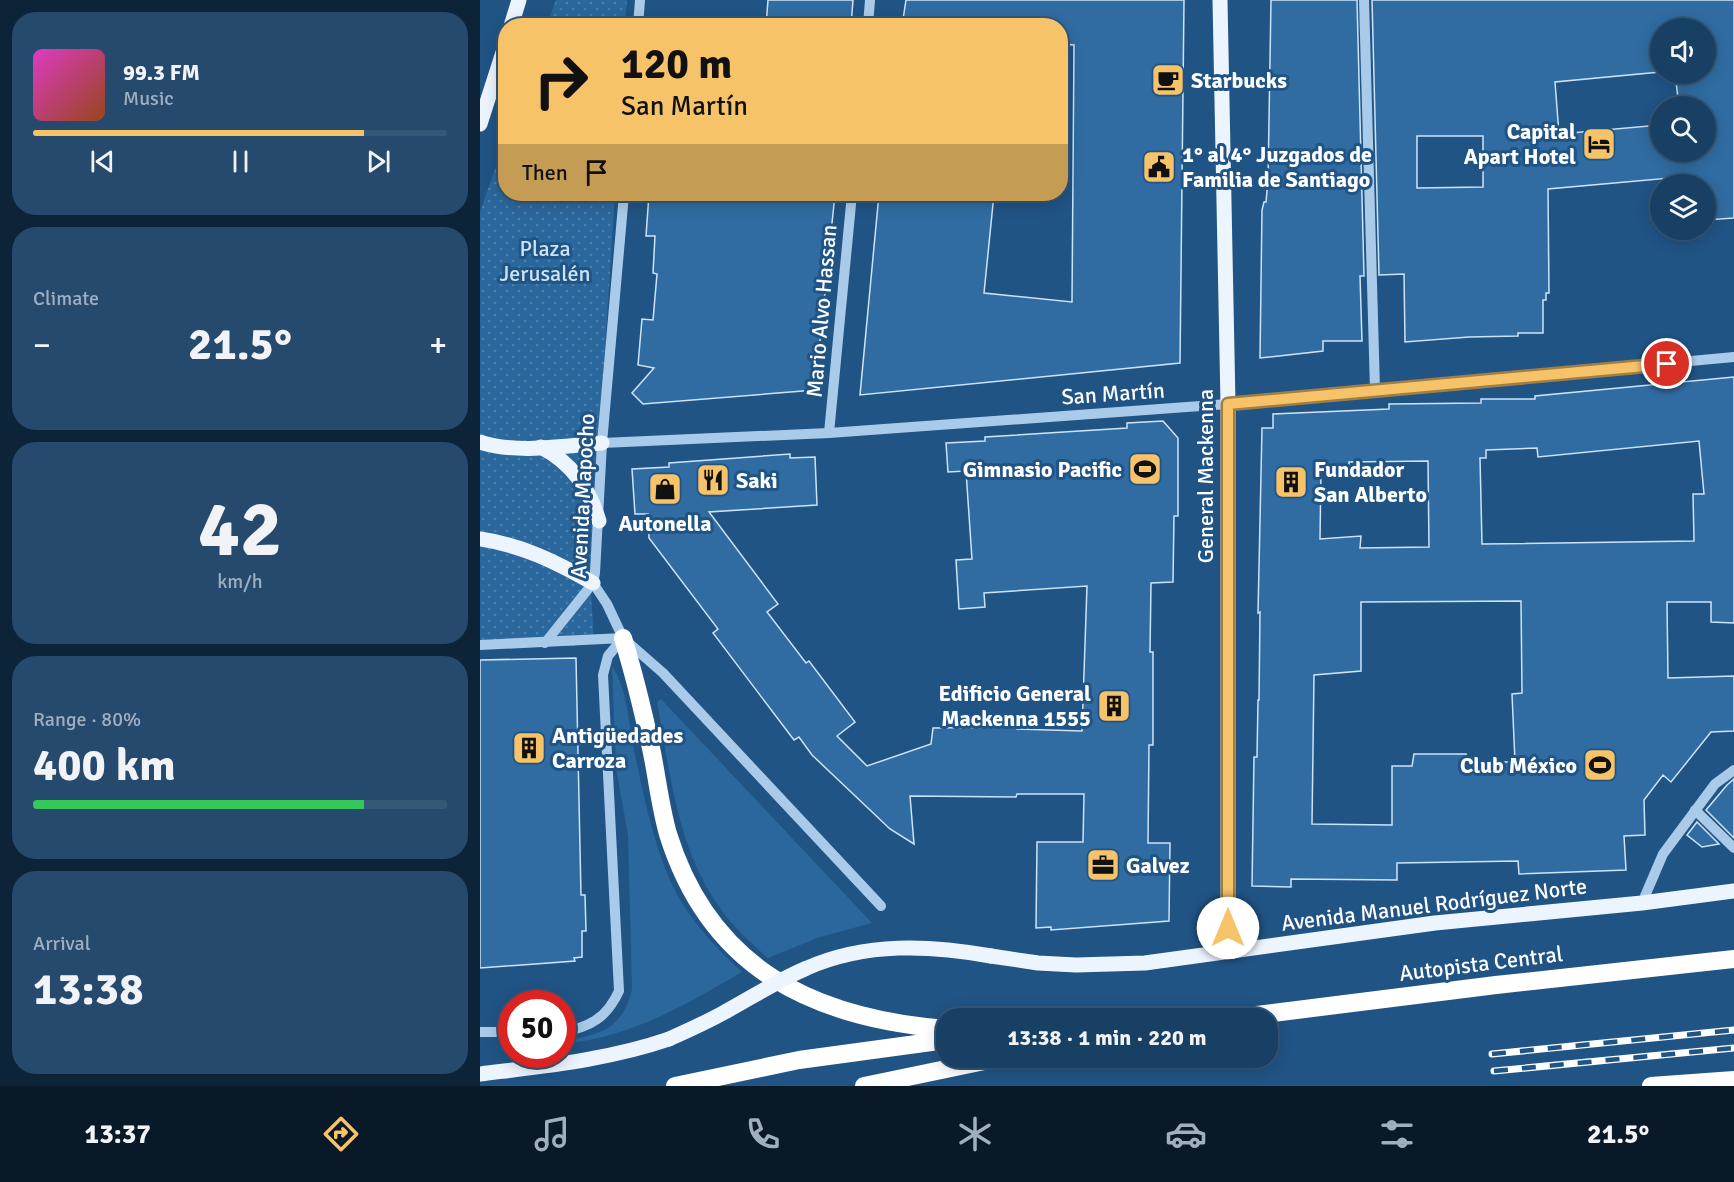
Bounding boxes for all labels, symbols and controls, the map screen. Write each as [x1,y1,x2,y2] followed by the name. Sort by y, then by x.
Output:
[1650,18,1716,240] map controls
[1650,18,1716,84] button: sound
[621,39,732,90] text: 120 m
[522,42,600,120] icon: right
[123,59,200,86] text: 99.3 FM
[1150,62,1186,98] cafe icon: Starbucks
[1191,67,1287,94] place label: Starbucks
[123,86,174,111] text: Music
[621,90,748,123] text: San Martín
[1650,96,1716,162] button: search
[1464,118,1576,170] place label: Capital Apart Hotel
[1581,126,1617,162] hotel icon: Capital Apart Hotel
[1182,141,1372,193] place label: 1° al 4° Juzgados de Familia de Santiago
[86,145,119,178] icon: previous
[224,145,257,178] icon: pause
[362,145,395,178] icon: next
[1141,149,1177,185] public building icon: 1° al 4° Juzgados de Familia de Santiago
[580,156,613,189] icon: arrive
[522,159,568,186] text: Then
[1650,174,1716,240] button: layers
[800,223,843,399] street label: Mario Alvo Hassan
[499,235,591,287] park label: Plaza Jerusalén
[33,286,99,311] text: Climate
[188,317,292,372] text: 21.5°
[33,325,51,366] text: −
[429,325,447,366] text: +
[1641,338,1692,389] pin
[1650,347,1683,380] icon: arrive
[1060,376,1166,411] street label: San Martín
[1192,389,1219,563] street label: General Mackenna
[565,413,600,579] street label: Avenida Mapocho
[1127,451,1163,487] sports icon: Gimnasio Pacific
[963,456,1122,483] place label: Gimnasio Pacific
[1314,456,1427,508] place label: Fundador San Alberto
[695,462,731,498] restaurant icon: Saki
[1273,464,1309,500] building icon: Fundador San Alberto
[736,467,778,494] place label: Saki
[647,471,683,507] shop icon: Autonella
[198,482,282,578] text: 42
[618,510,712,537] place label: Autonella
[217,569,263,594] text: km/h
[938,680,1091,732] place label: Edificio General Mackenna 1555
[1096,688,1132,724] building icon: Edificio General Mackenna 1555
[33,707,141,732] text: Range · 80%
[552,722,683,774] place label: Antigüedades Carroza
[511,730,547,766] building icon: Antigüedades Carroza
[33,738,176,793] text: 400 km
[1582,747,1618,783] sports icon: Club México
[1460,752,1577,779] place label: Club México
[1085,847,1121,883] office icon: Galvez
[1126,852,1190,879] place label: Galvez
[1280,872,1588,937] street label: Avenida Manuel Rodríguez Norte
[1196,896,1260,960] position arrow
[33,931,91,956] text: Arrival
[1398,940,1564,987] street label: Autopista Central
[33,962,143,1017] text: 13:38
[498,990,576,1068] speed limit sign: 50
[1007,1024,1207,1051] text: 13:38 · 1 min · 220 m
[320,1113,362,1155] icon: directions
[531,1113,573,1155] icon: music
[742,1113,784,1155] icon: phone
[954,1113,996,1155] icon: climate
[1165,1113,1207,1155] icon: car
[1376,1113,1418,1155] icon: filters
[85,1118,151,1151] text: 13:37
[1587,1118,1649,1151] text: 21.5°

